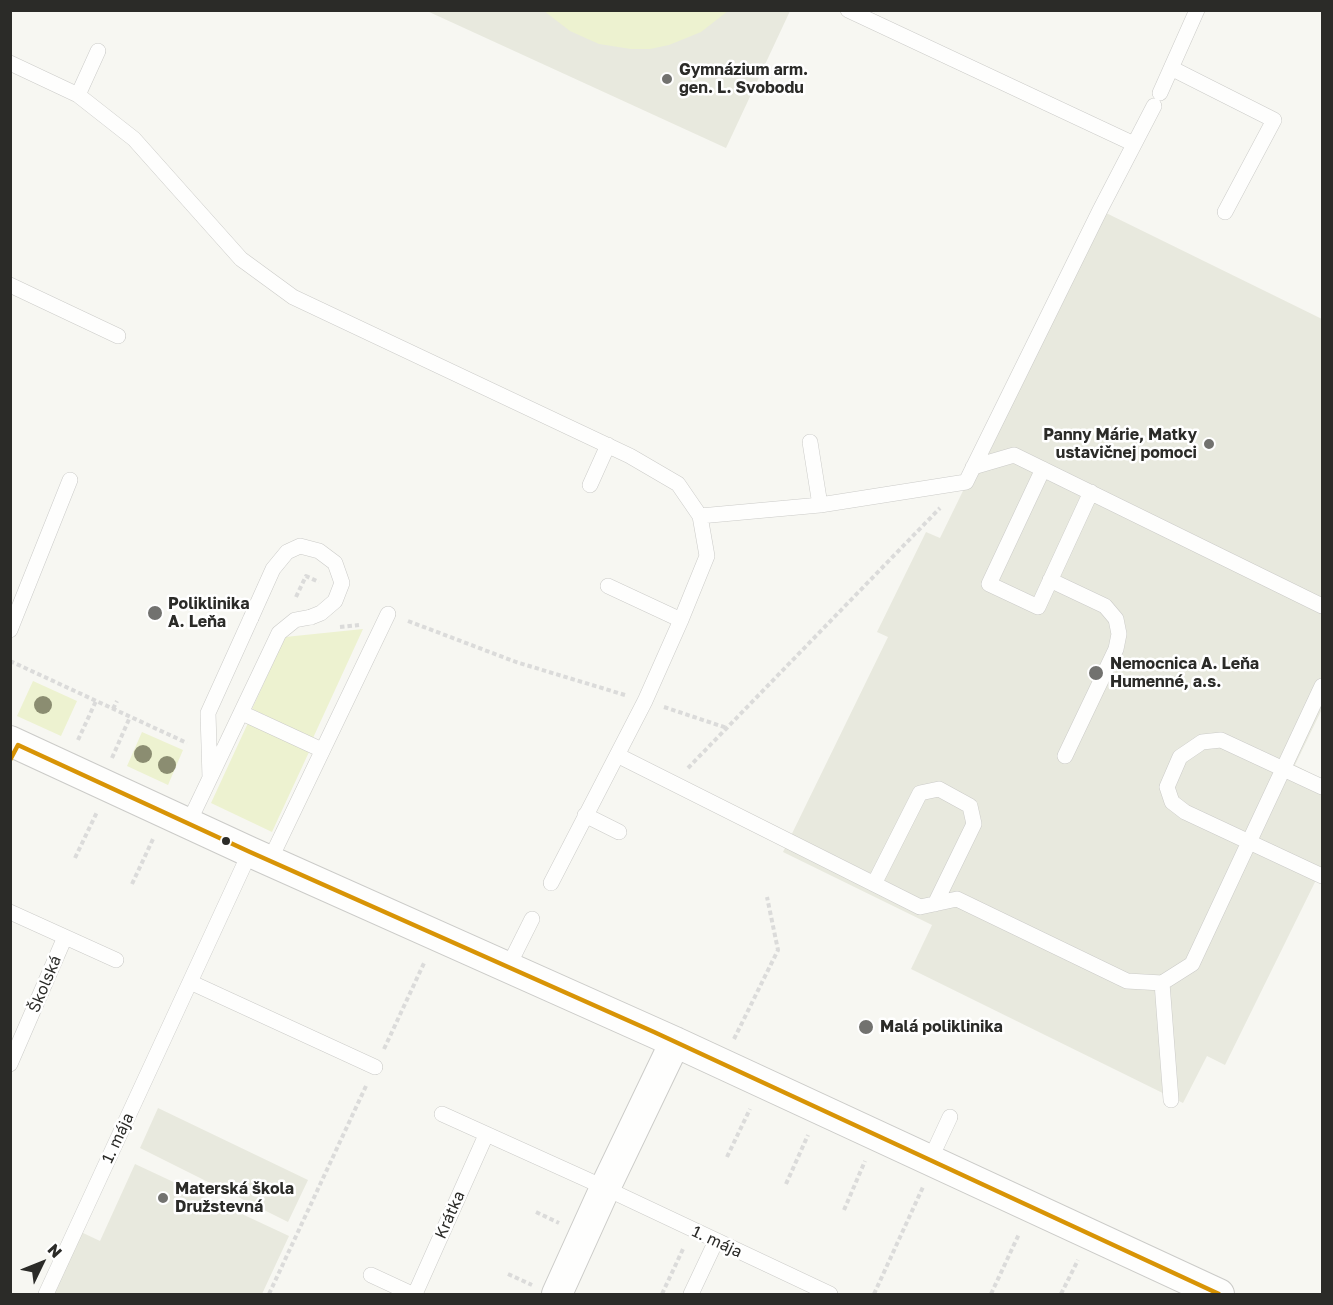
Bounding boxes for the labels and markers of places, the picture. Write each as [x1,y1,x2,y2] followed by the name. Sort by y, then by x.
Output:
[679,60,808,98] place label: Gymnázium arm. gen. L. Svobodu
[660,72,674,86] marker: Gymnázium arm. gen. L. Svobodu
[1043,425,1197,463] place label: Panny Márie, Matky ustavičnej pomoci
[1202,437,1216,451] marker: Panny Márie, Matky ustavičnej pomoci
[168,594,249,632] place label: Poliklinika A. Leňa
[146,604,164,622] marker: Poliklinika A. Leňa
[1110,654,1259,692] place label: Nemocnica A. Leňa Humenné, a.s.
[1087,664,1105,682] marker: Nemocnica A. Leňa Humenné, a.s.
[220,835,232,847] unlabelled marker
[880,1017,1003,1037] place label: Malá poliklinika
[857,1018,875,1036] marker: Malá poliklinika
[175,1179,294,1217] place label: Materská škola Družstevná
[156,1191,170,1205] marker: Materská škola Družstevná

